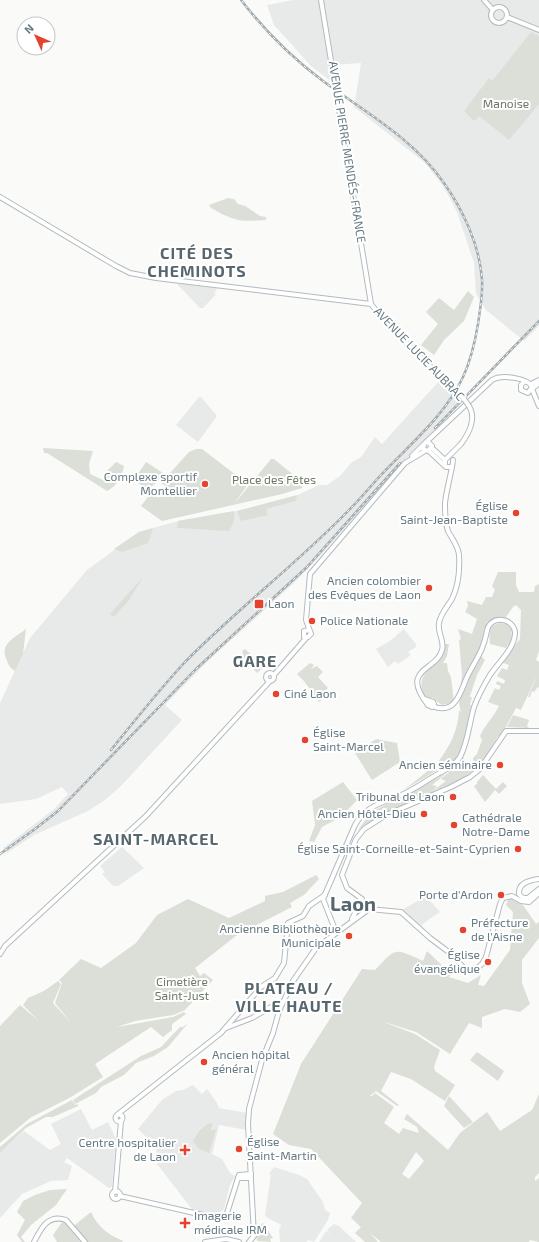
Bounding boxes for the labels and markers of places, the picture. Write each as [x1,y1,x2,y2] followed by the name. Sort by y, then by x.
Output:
[104,469,197,497] place label: Complexe sportif Montellier
[200,479,210,489] marker: Complexe sportif Montellier
[400,498,508,526] place label: Église Saint-Jean-Baptiste
[511,508,521,518] marker: Église Saint-Jean-Baptiste
[308,573,421,601] place label: Ancien colombier des Evêques de Laon
[424,583,434,593] marker: Ancien colombier des Evêques de Laon
[268,596,295,610] place label: Laon
[253,598,265,610] marker: Laon
[320,613,408,627] place label: Police Nationale
[307,616,317,626] marker: Police Nationale
[284,686,336,700] place label: Ciné Laon
[271,689,281,699] marker: Ciné Laon
[313,725,384,753] place label: Église Saint-Marcel
[300,735,310,745] marker: Église Saint-Marcel
[399,757,492,771] place label: Ancien séminaire
[495,760,505,770] marker: Ancien séminaire
[356,789,445,803] place label: Tribunal de Laon
[448,792,458,802] marker: Tribunal de Laon
[318,806,416,820] place label: Ancien Hôtel-Dieu
[419,809,429,819] marker: Ancien Hôtel-Dieu
[462,810,530,838] place label: Cathédrale Notre-Dame
[449,820,459,830] marker: Cathédrale Notre-Dame
[297,841,510,855] place label: Église Saint-Corneille-et-Saint-Cyprien
[513,844,523,854] marker: Église Saint-Corneille-et-Saint-Cyprien
[419,887,493,901] place label: Porte d'Ardon
[496,890,506,900] marker: Porte d'Ardon
[471,915,528,943] place label: Préfecture de l'Aisne
[219,921,341,949] place label: Ancienne Bibliothèque Municipale
[458,925,468,935] marker: Préfecture de l'Aisne
[344,931,354,941] marker: Ancienne Bibliothèque Municipale
[414,947,480,975] place label: Église évangélique
[483,957,493,967] marker: Église évangélique
[212,1047,290,1075] place label: Ancien hôpital général
[199,1057,209,1067] marker: Ancien hôpital général
[247,1134,317,1162] place label: Église Saint-Martin
[79,1135,176,1163] place label: Centre hospitalier de Laon
[179,1144,191,1156] marker: Centre hospitalier de Laon
[234,1144,244,1154] marker: Église Saint-Martin
[194,1208,267,1236] place label: Imagerie médicale IRM
[179,1217,191,1229] marker: Imagerie médicale IRM

